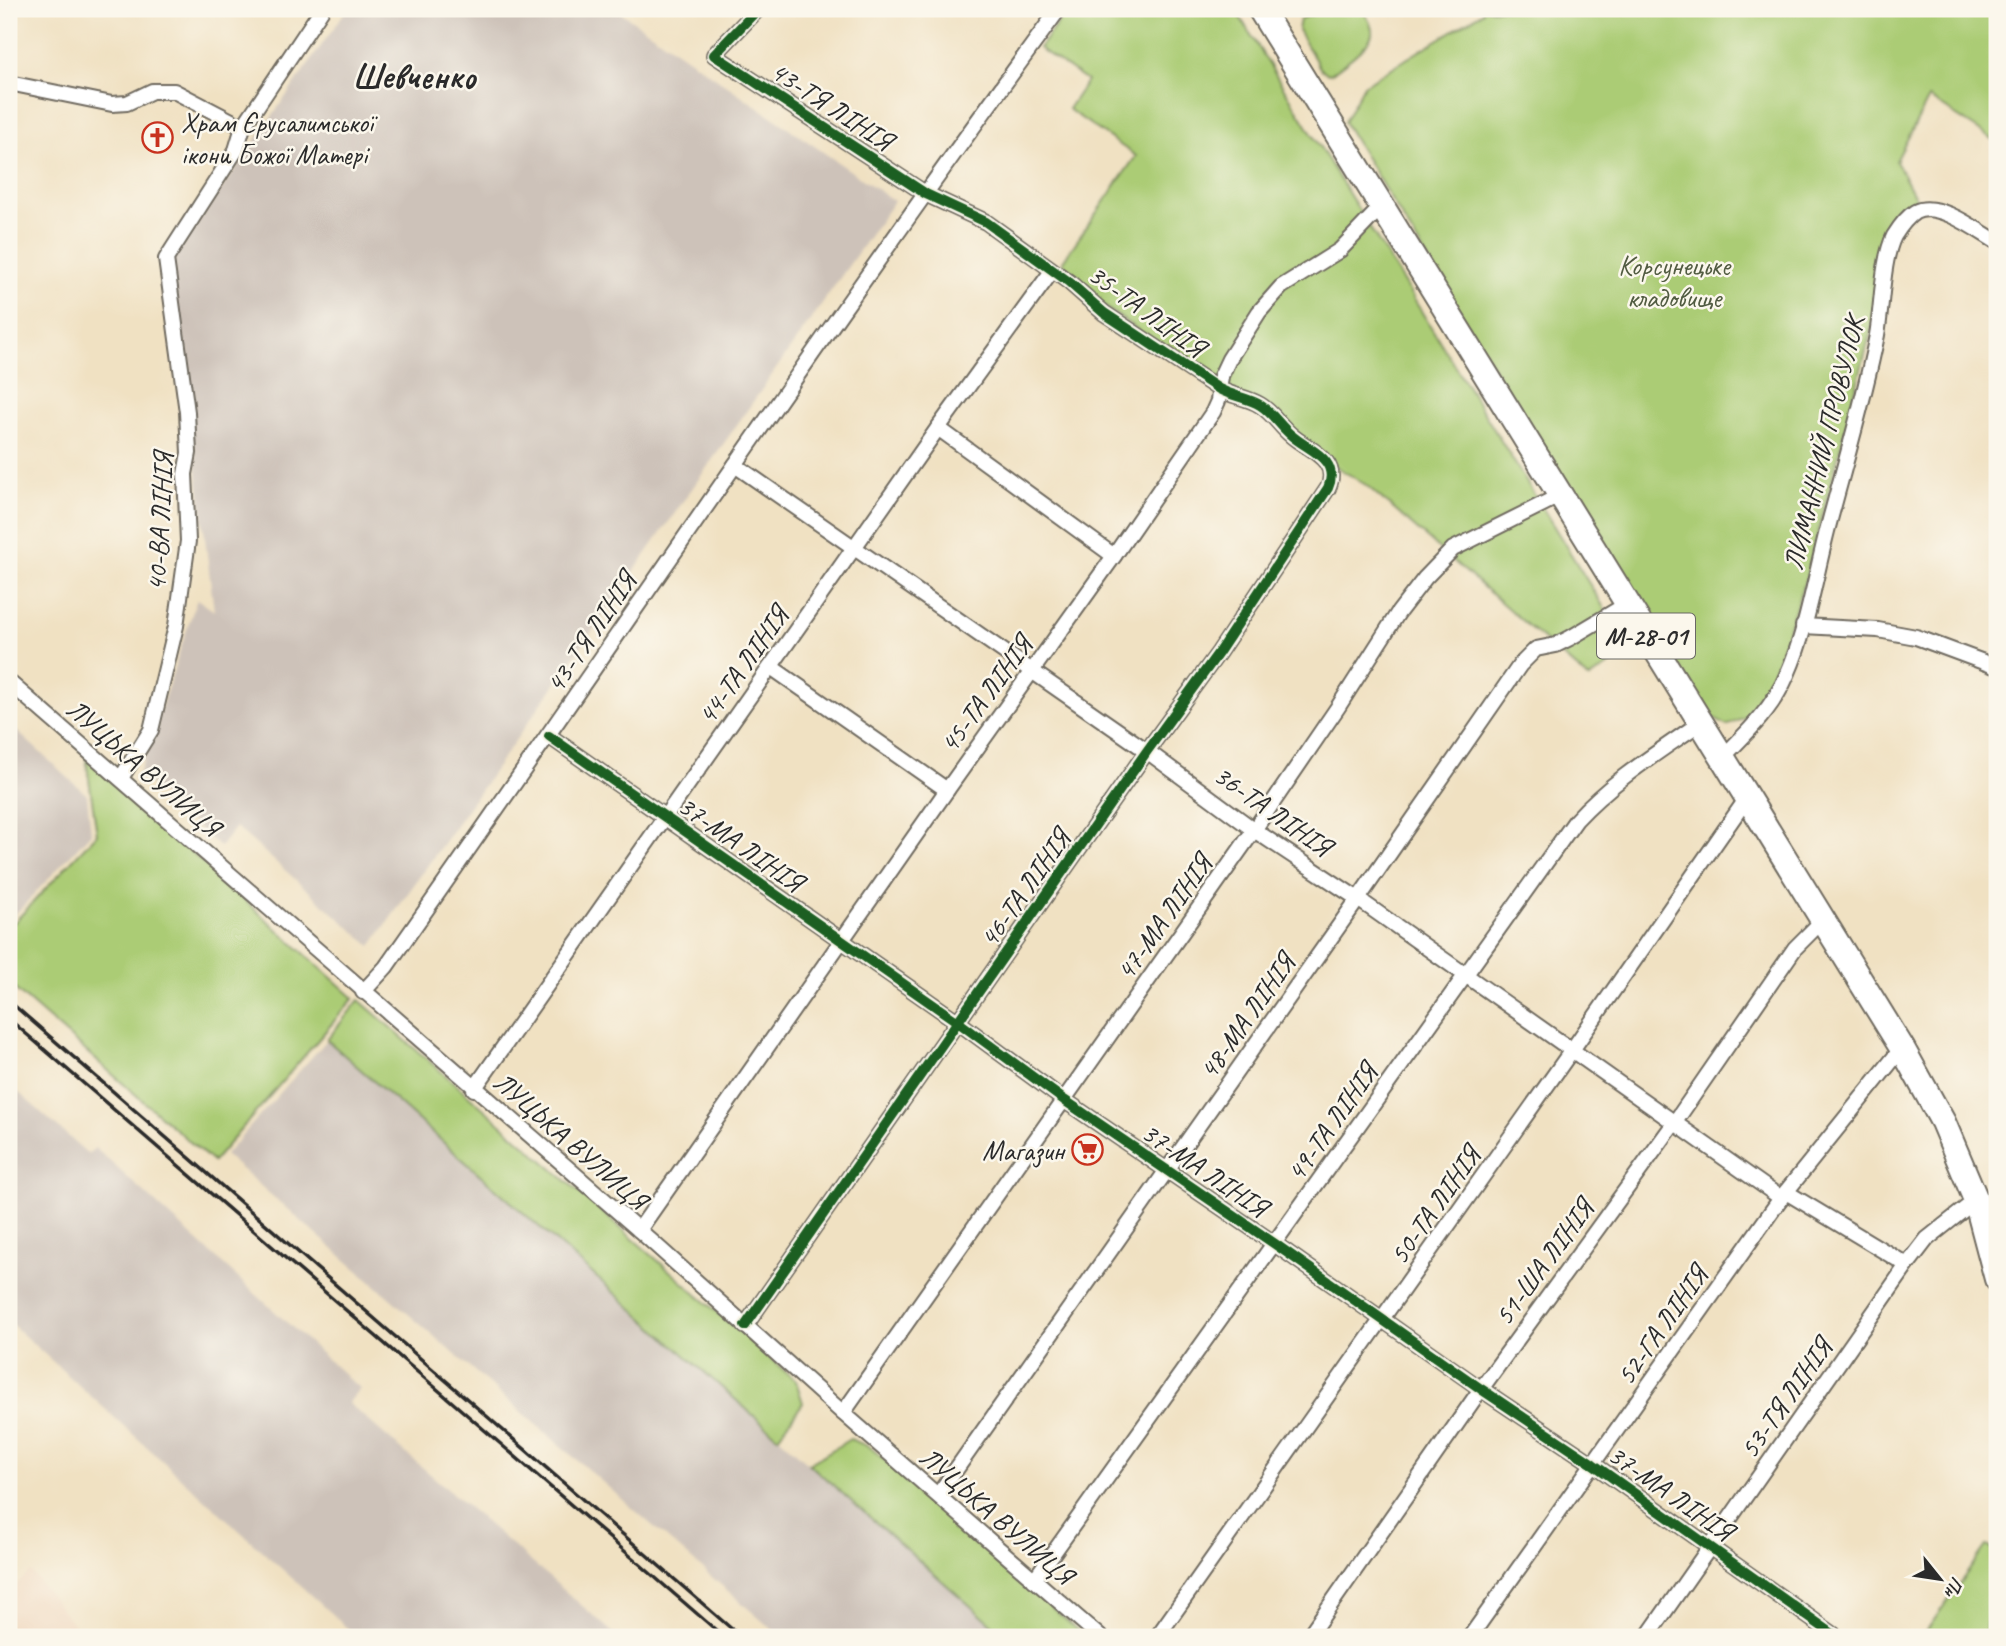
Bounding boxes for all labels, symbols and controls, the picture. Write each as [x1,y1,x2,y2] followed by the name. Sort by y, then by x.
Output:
[764,53,903,160] street label: 43-ТЯ ЛІНІЯ
[352,54,478,99] district label: Шевченко
[181,105,378,172] place label: Храм Єрусалимської ікони Божої Матері
[141,121,175,155] church icon: Храм Єрусалимської ікони Божої Матері
[1618,248,1732,315] park label: Корсунецьке кладовище
[1081,256,1216,367] street label: 35-ТА ЛІНІЯ
[1775,308,1873,573] street label: ЛИМАННИЙ ПРОВУЛОК
[138,447,181,592] street label: 40-ВА ЛІНІЯ
[537,561,646,699] street label: 43-ТЯ ЛІНІЯ
[689,596,798,731] street label: 44-ТА ЛІНІЯ
[1597,614,1695,658] road number: М-28-01
[931,625,1042,760] street label: 45-ТА ЛІНІЯ
[60,691,231,846] street label: ЛУЦЬКА ВУЛИЦЯ
[1207,757,1342,866] street label: 36-ТА ЛІНІЯ
[671,788,814,902] street label: 37-МА ЛІНІЯ
[971,819,1080,954] street label: 46-ТА ЛІНІЯ
[1108,844,1222,987] street label: 47-МА ЛІНІЯ
[1191,943,1305,1086] street label: 48-МА ЛІНІЯ
[1278,1053,1387,1188] street label: 49-ТА ЛІНІЯ
[487,1064,658,1219] street label: ЛУЦЬКА ВУЛИЦЯ
[1135,1114,1278,1227] street label: 37-МА ЛІНІЯ
[982,1133,1066,1168] place label: Магазин
[1070,1133,1104,1167] supermarket icon: Магазин
[1381,1136,1490,1271] street label: 50-ТА ЛІНІЯ
[1486,1189,1604,1332] street label: 51-ША ЛІНІЯ
[1608,1255,1718,1391] street label: 52-ГА ЛІНІЯ
[1731,1328,1842,1465] street label: 53-ТЯ ЛІНІЯ
[1601,1437,1744,1551] street label: 37-МА ЛІНІЯ
[913,1439,1084,1594] street label: ЛУЦЬКА ВУЛИЦЯ
[1904,1544,1974,1614] north arrow
[1938,1572,1969,1603] text: Пн

